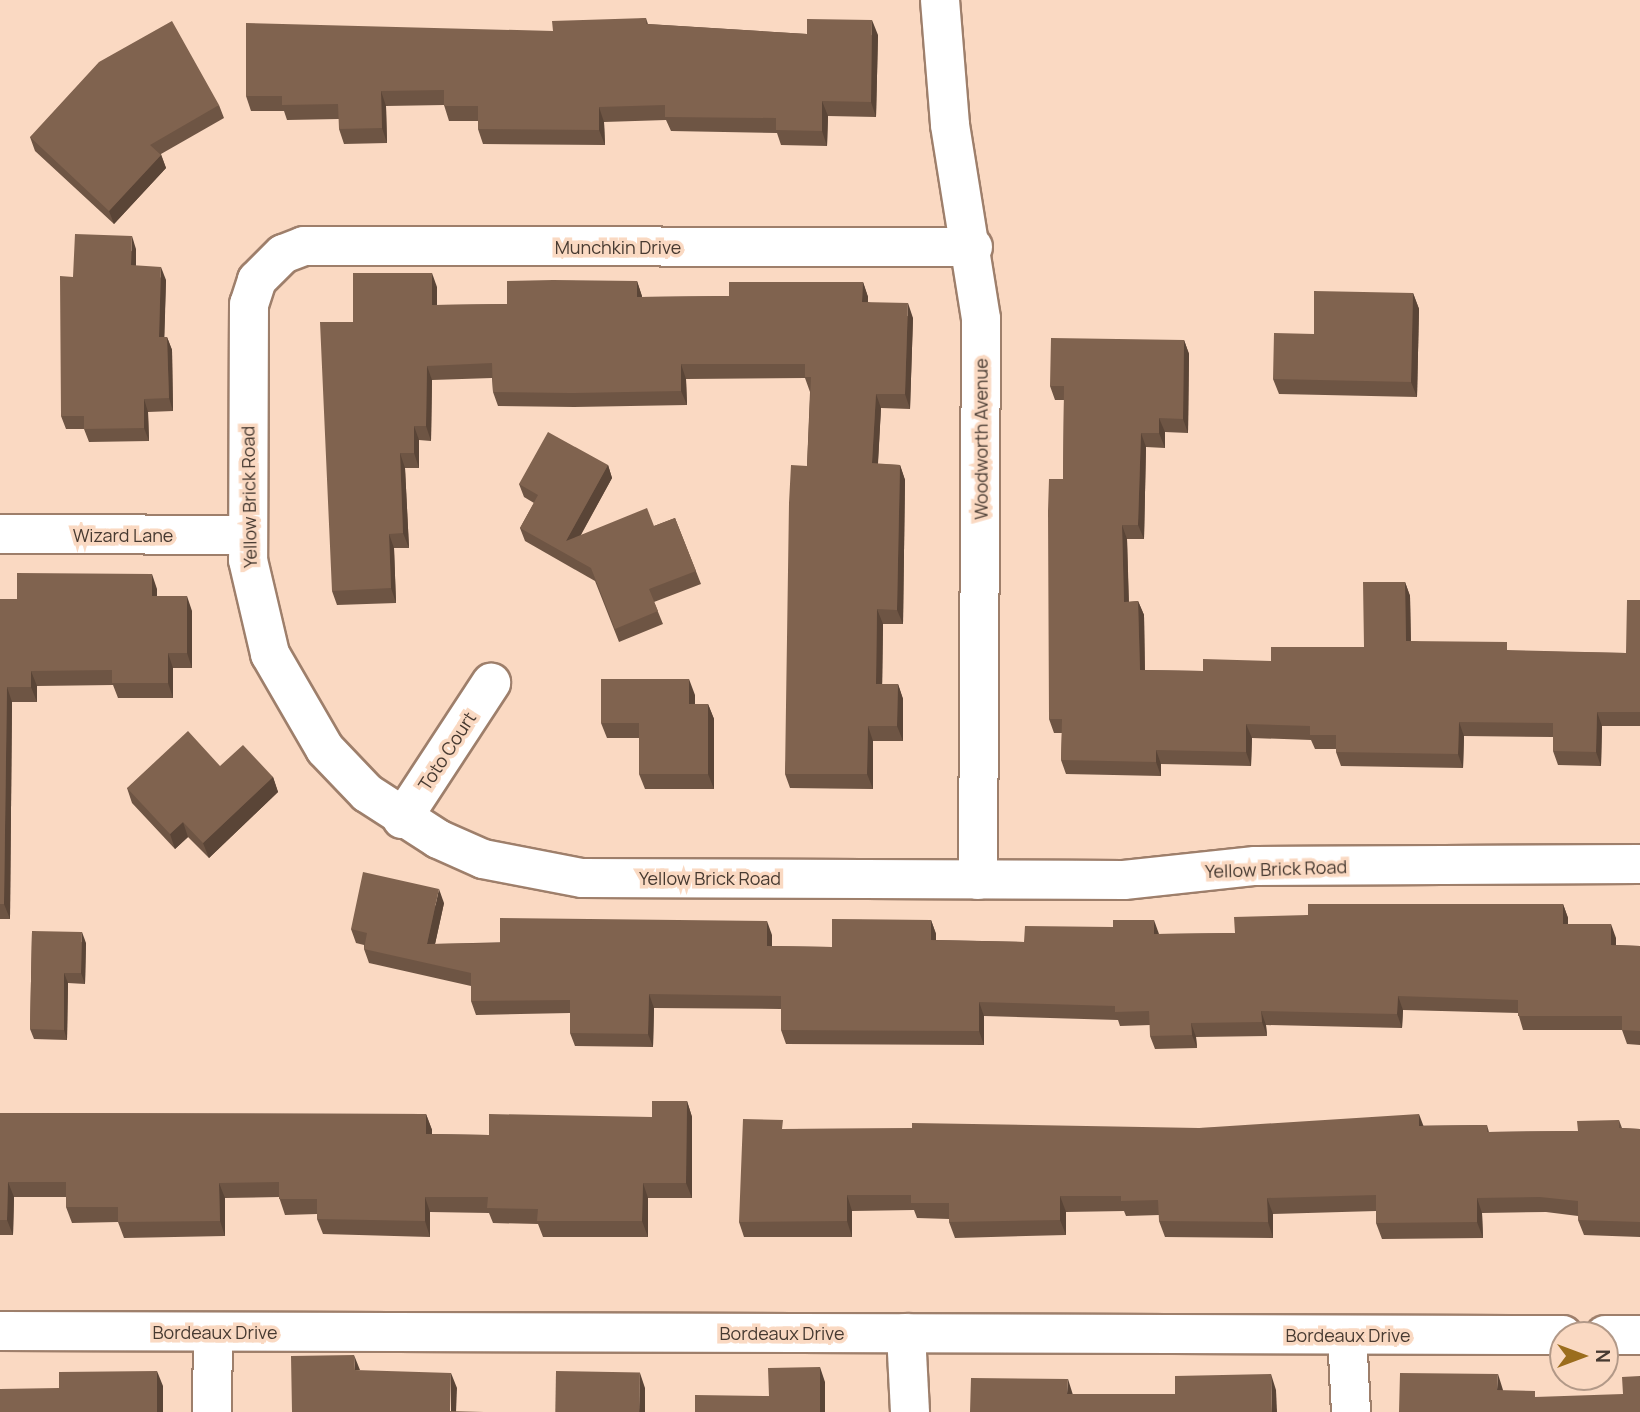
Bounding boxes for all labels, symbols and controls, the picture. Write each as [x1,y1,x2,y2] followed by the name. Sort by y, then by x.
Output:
[555,236,681,258] street label: Munchkin Drive
[970,358,992,520] street label: Woodworth Avenue
[237,426,261,568] street label: Yellow Brick Road
[73,524,173,546] street label: Wizard Lane
[414,708,480,794] street label: Toto Court
[1205,856,1347,882] street label: Yellow Brick Road
[639,867,781,889] street label: Yellow Brick Road
[153,1321,277,1343] street label: Bordeaux Drive
[1549,1321,1619,1391] north arrow
[720,1322,844,1344] street label: Bordeaux Drive
[1286,1324,1410,1346] street label: Bordeaux Drive
[1590,1349,1616,1363] text: N

